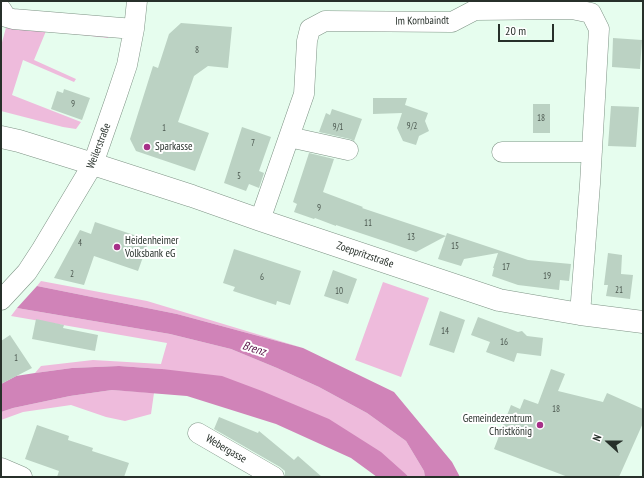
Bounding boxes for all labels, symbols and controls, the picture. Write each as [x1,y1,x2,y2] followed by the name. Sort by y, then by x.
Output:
[395,14,449,28] street label: Im Kornbaindt
[500,16,556,42] scale bar
[505,23,526,38] text: 20 m
[195,45,199,55] house number: 8
[71,99,75,109] house number: 9
[537,113,545,123] house number: 18
[84,121,114,171] street label: Weilerstraße
[407,121,417,131] house number: 9/2
[333,122,343,132] house number: 9/1
[162,123,166,133] house number: 1
[251,138,255,148] house number: 7
[155,140,193,154] place label: Sparkasse
[142,142,152,152] marker: Sparkasse
[237,171,241,181] house number: 5
[317,203,321,213] house number: 9
[364,218,372,228] house number: 11
[407,232,415,242] house number: 13
[125,234,178,260] place label: Heidenheimer Volksbank eG
[78,238,82,248] house number: 4
[335,239,395,271] street label: Zoeppritzstraße
[451,241,459,251] house number: 15
[112,242,122,252] marker: Heidenheimer Volksbank eG
[502,262,510,272] house number: 17
[70,269,74,279] house number: 2
[543,271,551,281] house number: 19
[260,272,264,282] house number: 6
[615,285,623,295] house number: 21
[335,286,343,296] house number: 10
[441,326,449,336] house number: 14
[500,337,508,347] house number: 16
[241,339,267,359] water label: Brenz
[14,353,18,363] house number: 1
[552,404,560,414] house number: 18
[463,412,532,438] place label: Gemeindezentrum Christkönig
[535,420,545,430] marker: Gemeindezentrum Christkönig
[588,422,628,462] north arrow
[203,432,249,466] street label: Webergasse
[589,432,604,443] text: N

